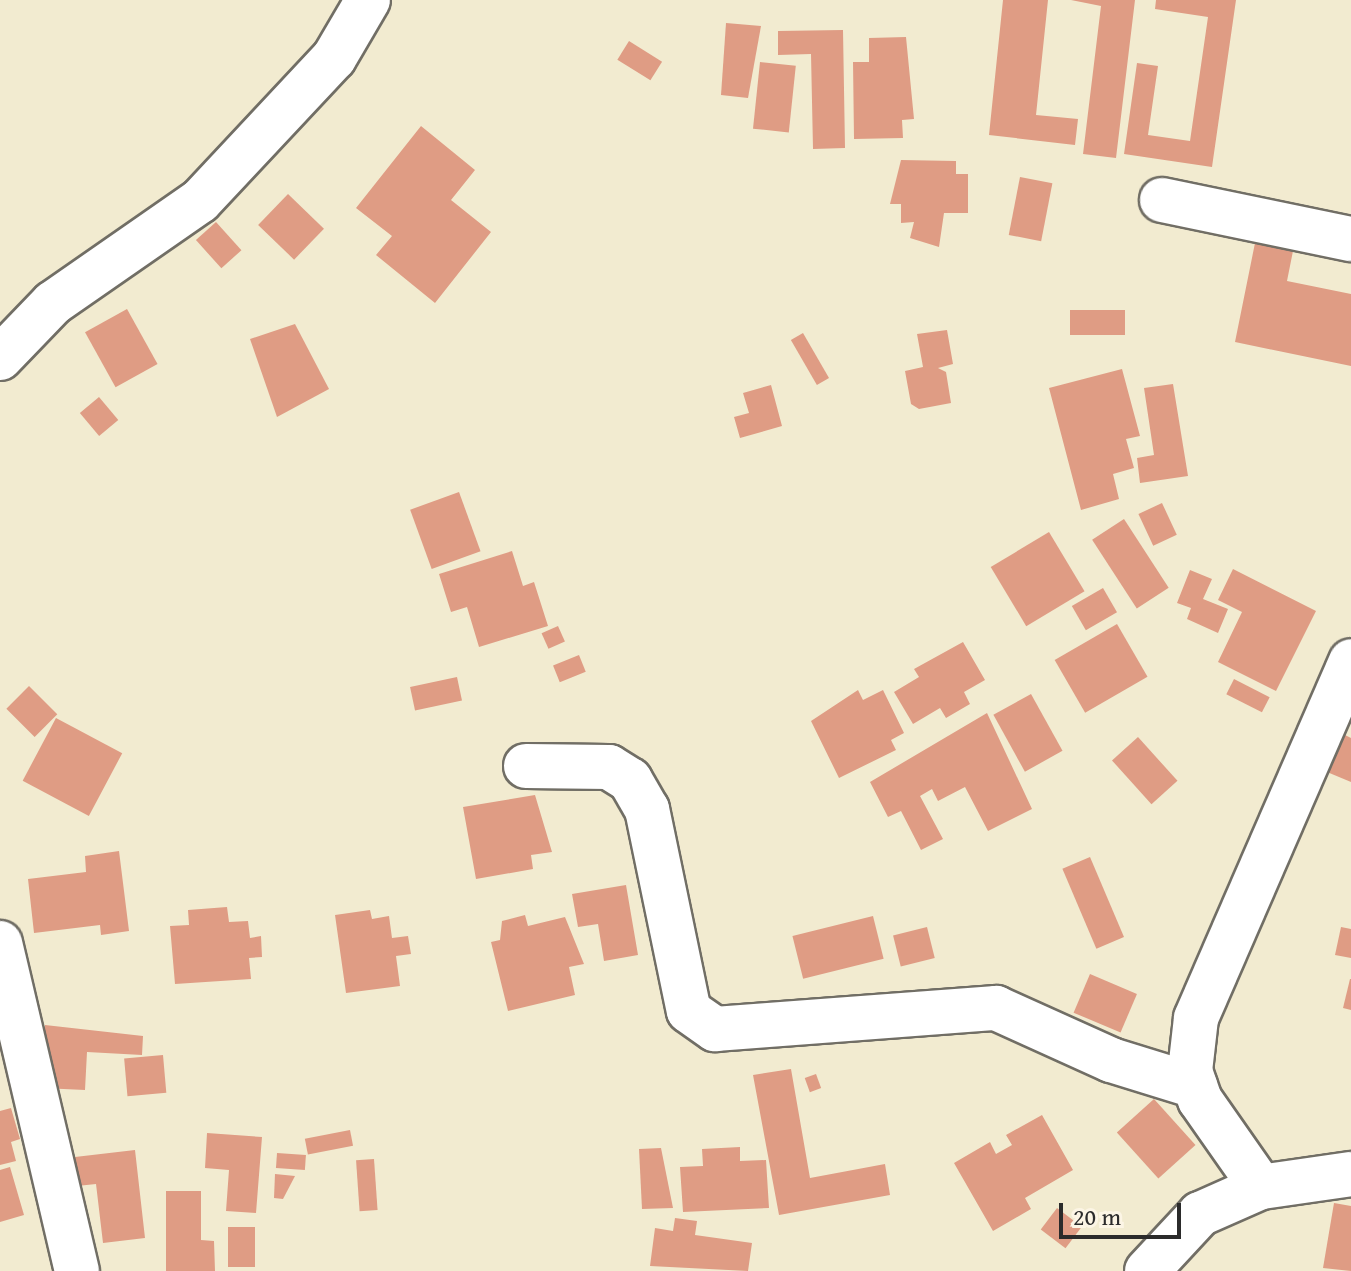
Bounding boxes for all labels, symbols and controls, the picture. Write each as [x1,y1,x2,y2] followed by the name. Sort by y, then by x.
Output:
[1063,1187,1185,1237] scale bar
[1073,1199,1121,1234] text: 20 m

